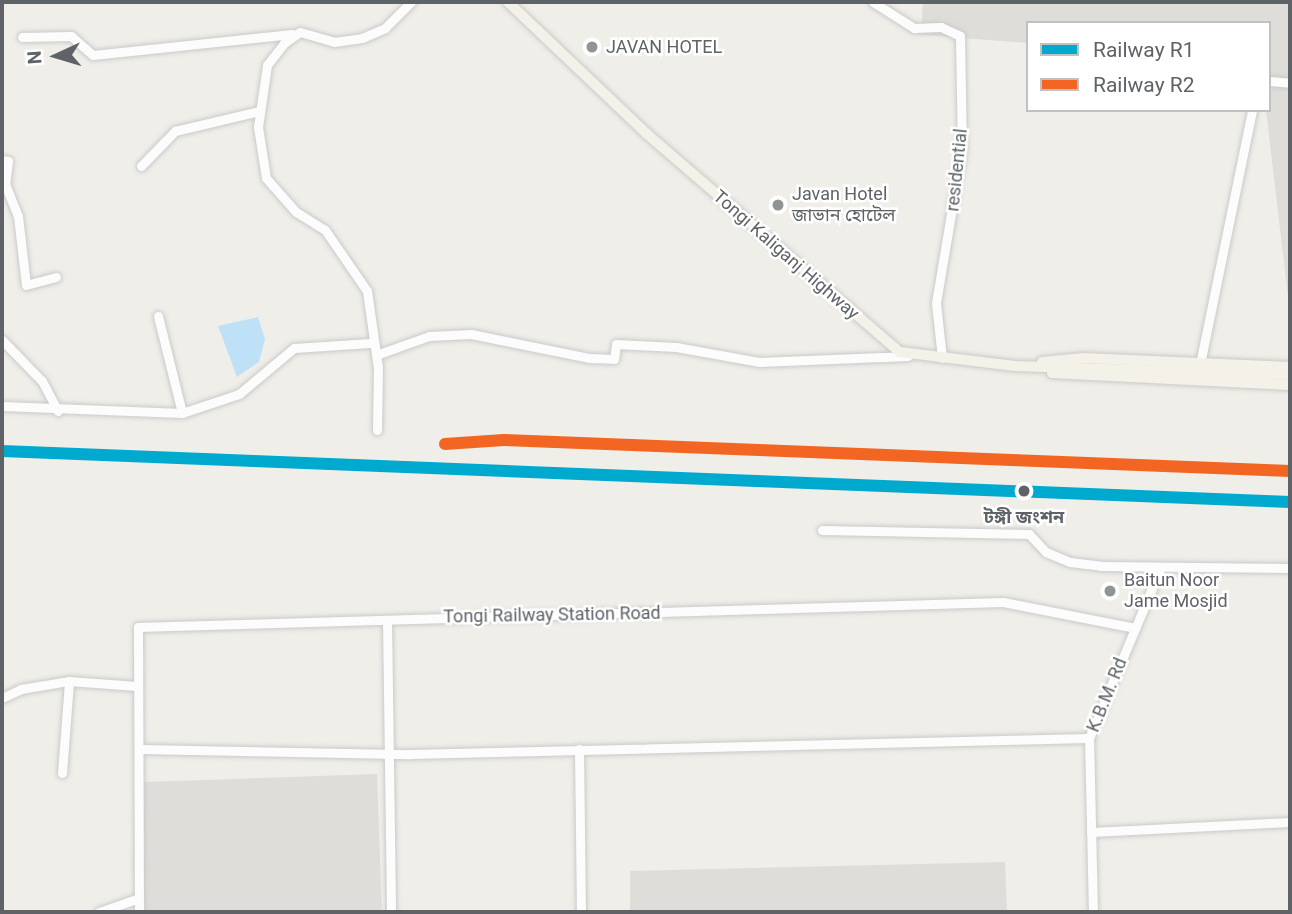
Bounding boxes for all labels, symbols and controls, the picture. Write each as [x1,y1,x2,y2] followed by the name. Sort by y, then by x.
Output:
[21,21,91,91] north arrow
[1026,21,1271,112] legend
[606,36,722,58] place label: JAVAN HOTEL
[1093,38,1195,62] text: Railway R1
[584,39,600,55] marker: JAVAN HOTEL
[23,50,46,65] text: N
[1093,73,1195,97] text: Railway R2
[942,127,972,213] street label: residential
[792,184,895,227] place label: Javan Hotel জাভান হোটেল
[709,186,863,324] street label: Tongi Kaliganj Highway
[770,197,786,213] marker: Javan Hotel জাভান হোটেল
[1012,479,1036,503] marker: টঙ্গী জংশন
[984,506,1064,528] place label: টঙ্গী জংশন
[1124,570,1228,612] place label: Baitun Noor Jame Mosjid
[1102,583,1118,599] marker: Baitun Noor Jame Mosjid
[443,602,661,628] street label: Tongi Railway Station Road
[1082,655,1132,735] street label: K.B.M. Rd

